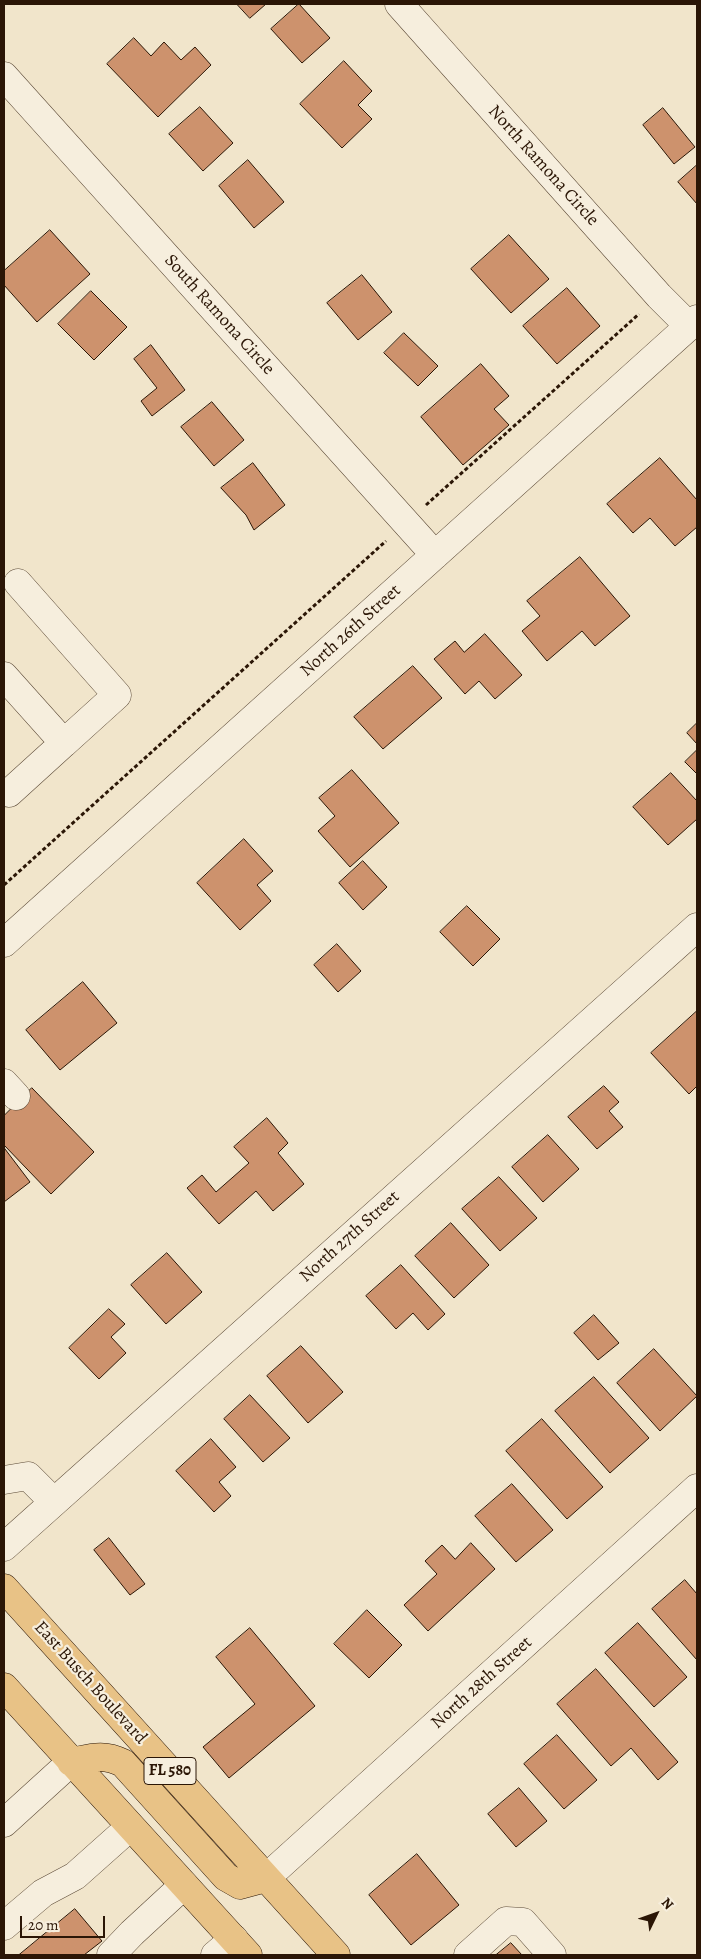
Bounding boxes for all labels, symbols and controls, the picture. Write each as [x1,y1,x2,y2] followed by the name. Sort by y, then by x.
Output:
[483,101,603,231] street label: North Ramona Circle
[159,250,279,380] street label: South Ramona Circle
[296,580,406,682] street label: North 26th Street
[296,1186,404,1288] street label: North 27th Street
[29,1617,151,1749] street label: East Busch Boulevard
[427,1632,537,1734] street label: North 28th Street
[144,1758,196,1784] road number: FL 580
[631,1889,681,1939] north arrow
[657,1893,678,1914] text: N
[22,1906,108,1938] scale bar
[28,1915,59,1935] text: 20 m

